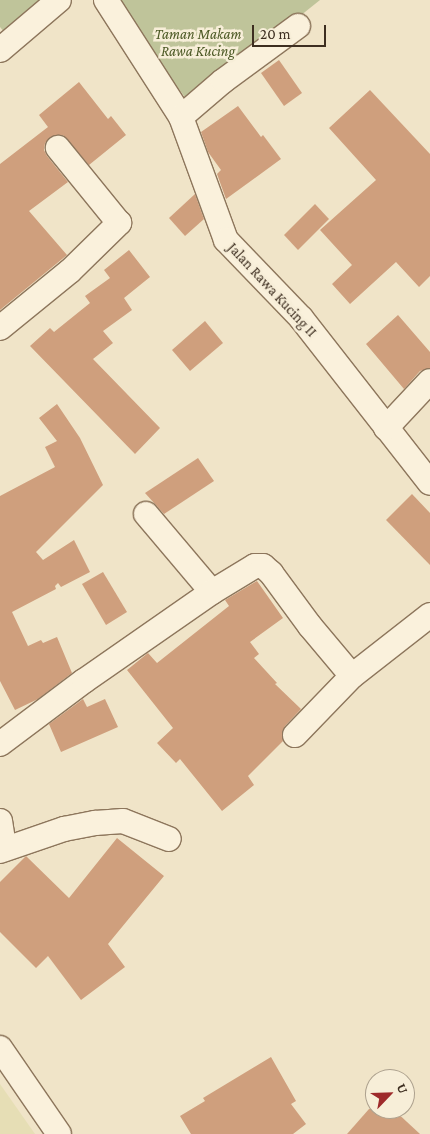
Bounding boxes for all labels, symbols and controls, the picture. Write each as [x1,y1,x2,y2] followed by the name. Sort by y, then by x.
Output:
[255,15,329,47] scale bar
[154,25,242,60] park label: Taman Makam Rawa Kucing
[260,26,291,42] text: 20 m
[224,239,320,341] street label: Jalan Rawa Kucing II
[365,1069,415,1119] north arrow
[394,1081,412,1096] text: U

